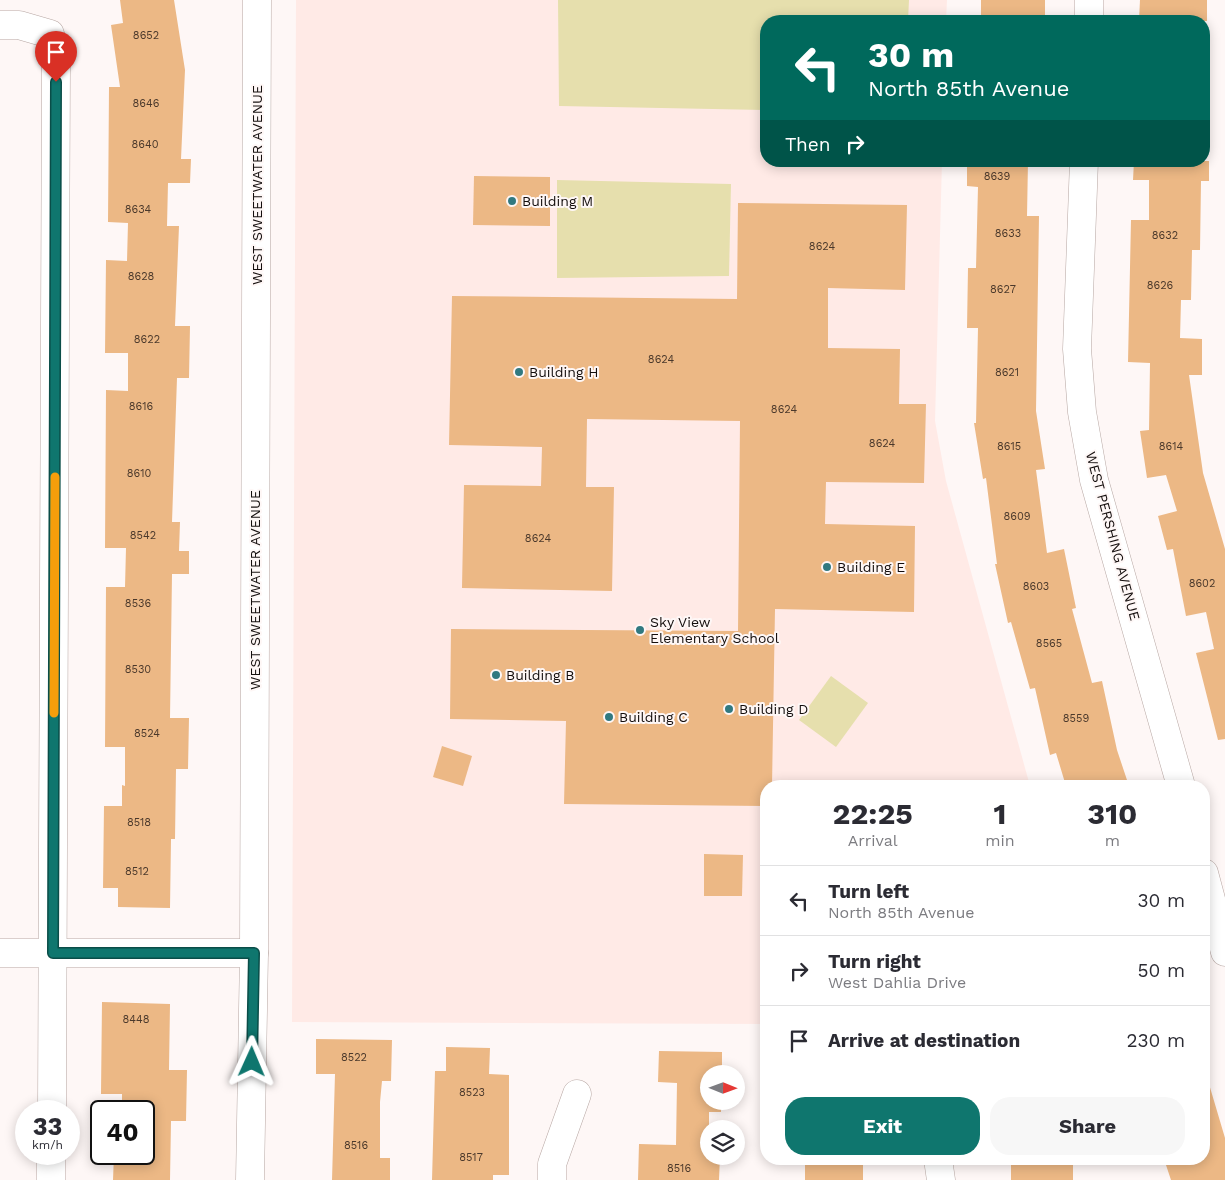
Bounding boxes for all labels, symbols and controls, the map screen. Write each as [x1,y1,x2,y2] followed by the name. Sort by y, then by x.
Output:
[133,29,159,42] house number: 8652
[35,31,77,82] pin
[868,34,954,76] text: 30 m
[785,35,850,100] icon: left
[42,38,70,66] icon: arrive
[868,76,1069,101] text: North 85th Avenue
[249,85,265,285] street label: WEST SWEETWATER AVENUE
[133,97,160,110] house number: 8646
[841,130,869,158] icon: right
[785,133,831,156] text: Then
[131,138,159,151] house number: 8640
[984,170,1011,183] house number: 8639
[522,193,593,209] place label: Building M
[506,195,518,207] marker: Building M
[125,203,152,216] house number: 8634
[995,227,1021,240] house number: 8633
[1152,229,1178,242] house number: 8632
[809,240,835,253] house number: 8624
[128,270,155,283] house number: 8628
[1147,279,1174,292] house number: 8626
[990,283,1016,296] house number: 8627
[134,333,160,346] house number: 8622
[648,353,674,366] house number: 8624
[529,364,598,380] place label: Building H
[513,366,525,378] marker: Building H
[995,366,1019,379] house number: 8621
[129,400,154,413] house number: 8616
[771,403,797,416] house number: 8624
[869,437,895,450] house number: 8624
[997,440,1021,453] house number: 8615
[1159,440,1184,453] house number: 8614
[1083,450,1143,622] street label: WEST PERSHING AVENUE
[127,467,151,480] house number: 8610
[247,490,263,690] street label: WEST SWEETWATER AVENUE
[1003,510,1031,523] house number: 8609
[130,529,156,542] house number: 8542
[525,532,551,545] house number: 8624
[837,559,905,575] place label: Building E
[821,561,833,573] marker: Building E
[1189,577,1215,590] house number: 8602
[1023,580,1049,593] house number: 8603
[125,597,151,610] house number: 8536
[650,614,780,646] place label: Sky View Elementary School
[634,624,646,636] marker: Sky View Elementary School
[1036,637,1062,650] house number: 8565
[125,663,151,676] house number: 8530
[506,667,574,683] place label: Building B
[490,669,502,681] marker: Building B
[739,701,808,717] place label: Building D
[723,703,735,715] marker: Building D
[619,709,688,725] place label: Building C
[603,711,615,723] marker: Building C
[1063,712,1089,725] house number: 8559
[134,727,160,740] house number: 8524
[833,796,913,831] text: 22:25
[994,796,1007,831] text: 1
[1087,796,1137,831] text: 310
[127,816,151,829] house number: 8518
[848,831,898,850] text: Arrival
[985,831,1015,850] text: min
[1105,831,1120,850] text: m
[125,865,149,878] house number: 8512
[828,880,909,903] text: Turn left
[785,887,813,915] icon: left
[1138,889,1185,912] text: 30 m
[828,903,975,922] text: North 85th Avenue
[828,950,921,973] text: Turn right
[785,957,813,985] icon: right
[1138,959,1185,982] text: 50 m
[828,973,966,992] text: West Dahlia Drive
[123,1013,150,1026] house number: 8448
[785,1027,813,1055] icon: arrive
[828,1029,1020,1052] text: Arrive at destination
[1126,1029,1185,1052] text: 230 m
[225,1035,277,1087] position arrow
[341,1051,367,1064] house number: 8522
[700,1065,745,1110] north arrow
[700,1065,745,1165] map controls
[459,1086,485,1099] house number: 8523
[785,1097,980,1155] button: Exit
[990,1097,1185,1155] button: Share
[90,1100,155,1165] speed limit sign: 40
[33,1112,62,1141] text: 33
[700,1120,745,1165] button: layers
[32,1138,63,1152] text: km/h
[344,1139,368,1152] house number: 8516
[459,1151,483,1164] house number: 8517
[667,1162,691,1175] house number: 8516

